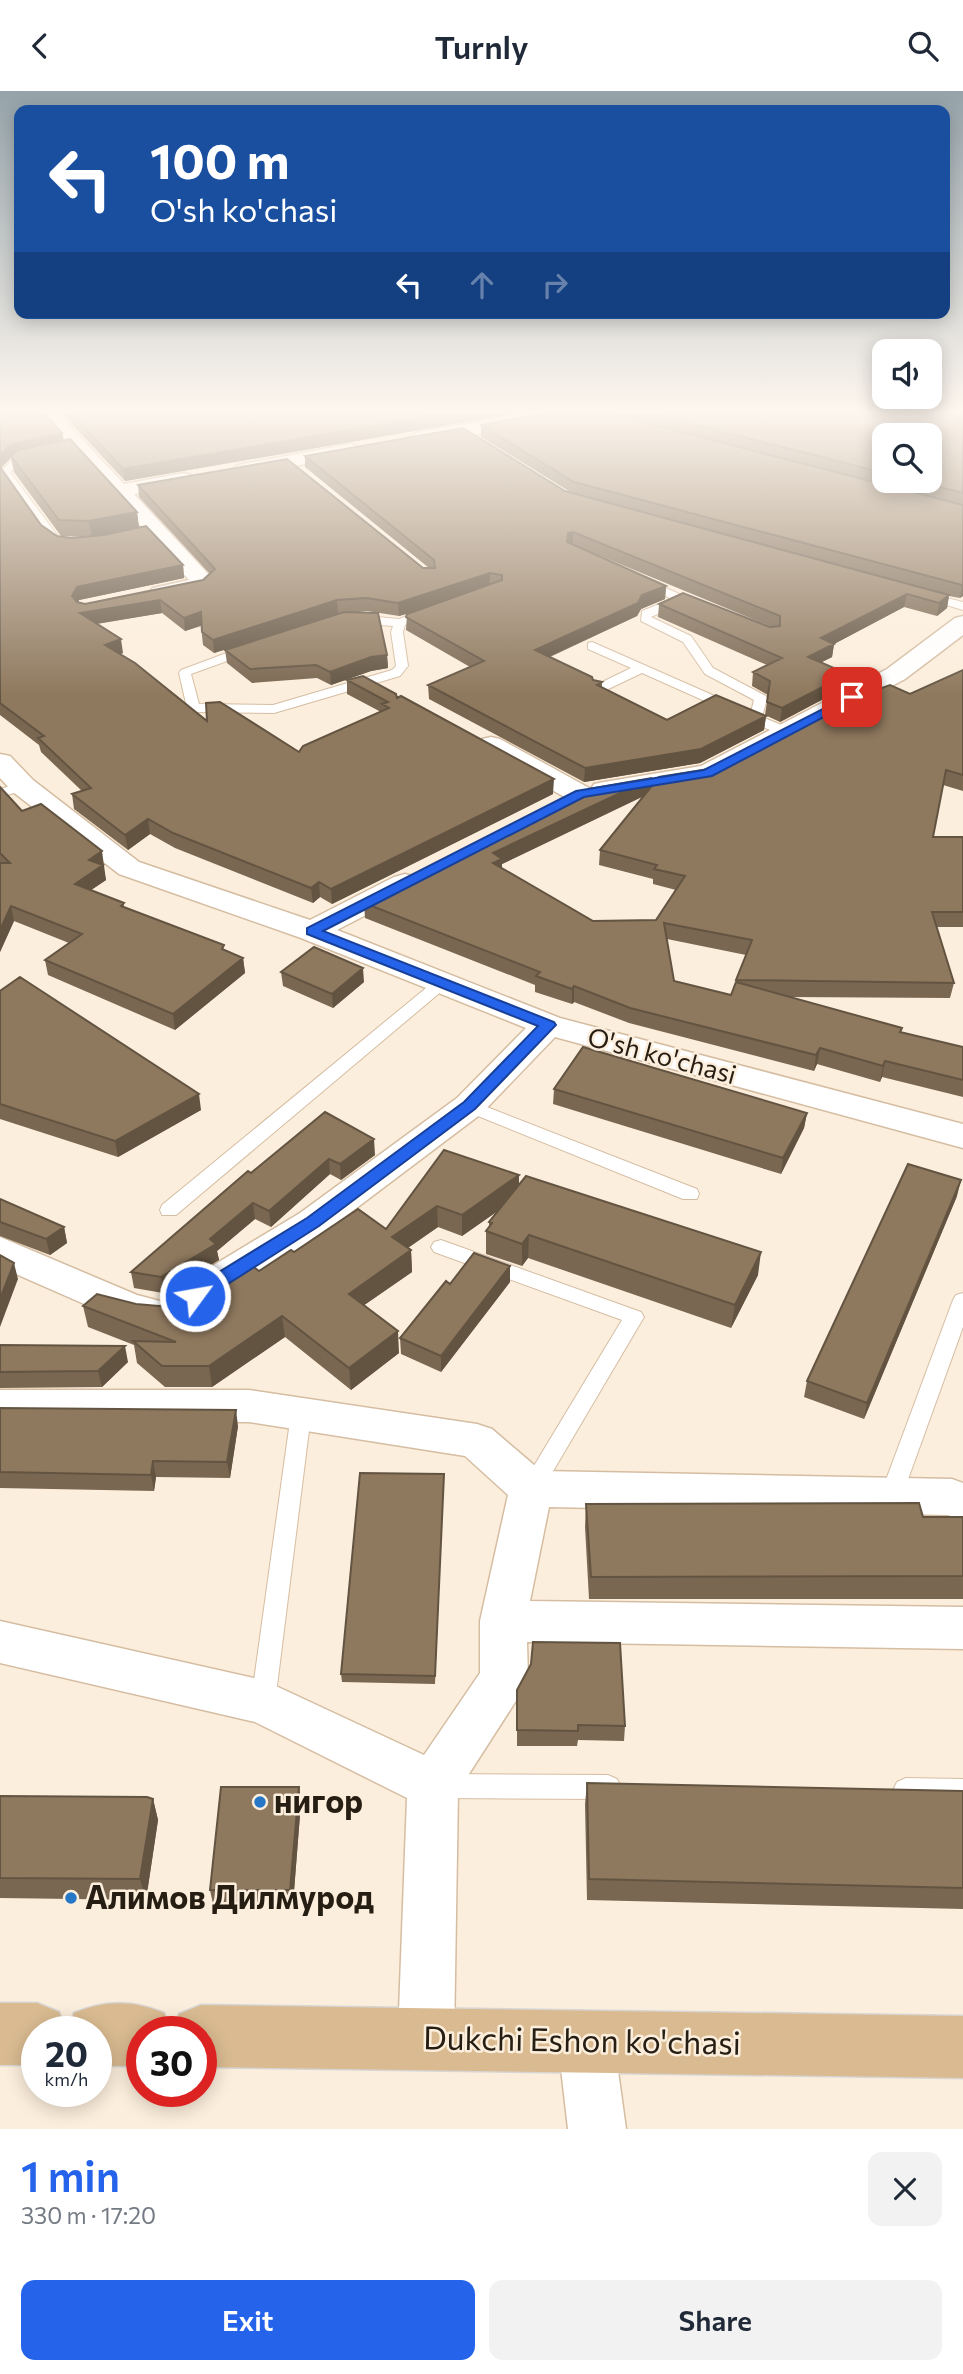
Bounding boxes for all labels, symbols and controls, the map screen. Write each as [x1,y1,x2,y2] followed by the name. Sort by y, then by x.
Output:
[435,26,528,66] text: Turnly
[21,27,59,65] icon: back
[904,27,942,65] icon: search
[150,129,289,189] text: 100 m
[35,133,126,224] icon: left
[150,189,338,229] text: O'sh ko'chasi
[390,266,428,304] icon: left
[463,266,501,304] icon: ahead
[536,266,574,304] icon: right
[872,339,942,493] map controls
[872,339,942,409] button: sound
[872,423,942,493] button: search
[822,667,882,727] pin
[833,678,871,716] icon: arrive
[585,1020,740,1089] street label: O'sh ko'chasi
[158,1259,232,1333] position arrow
[274,1780,363,1820] place label: нигор
[252,1794,268,1810] marker: нигор
[85,1876,374,1916] place label: Алимов Дилмурод
[63,1890,79,1906] marker: Алимов Дилмурод
[126,2016,217,2107] speed limit sign: 30
[423,2016,741,2062] street label: Dukchi Eshon ko'chasi
[45,2031,88,2074] text: 20
[45,2068,88,2090] text: km/h
[21,2149,120,2201] text: 1 min
[868,2152,942,2226] button: close
[21,2201,156,2229] text: 330 m · 17:20
[21,2280,475,2360] button: Exit
[489,2280,942,2360] button: Share

